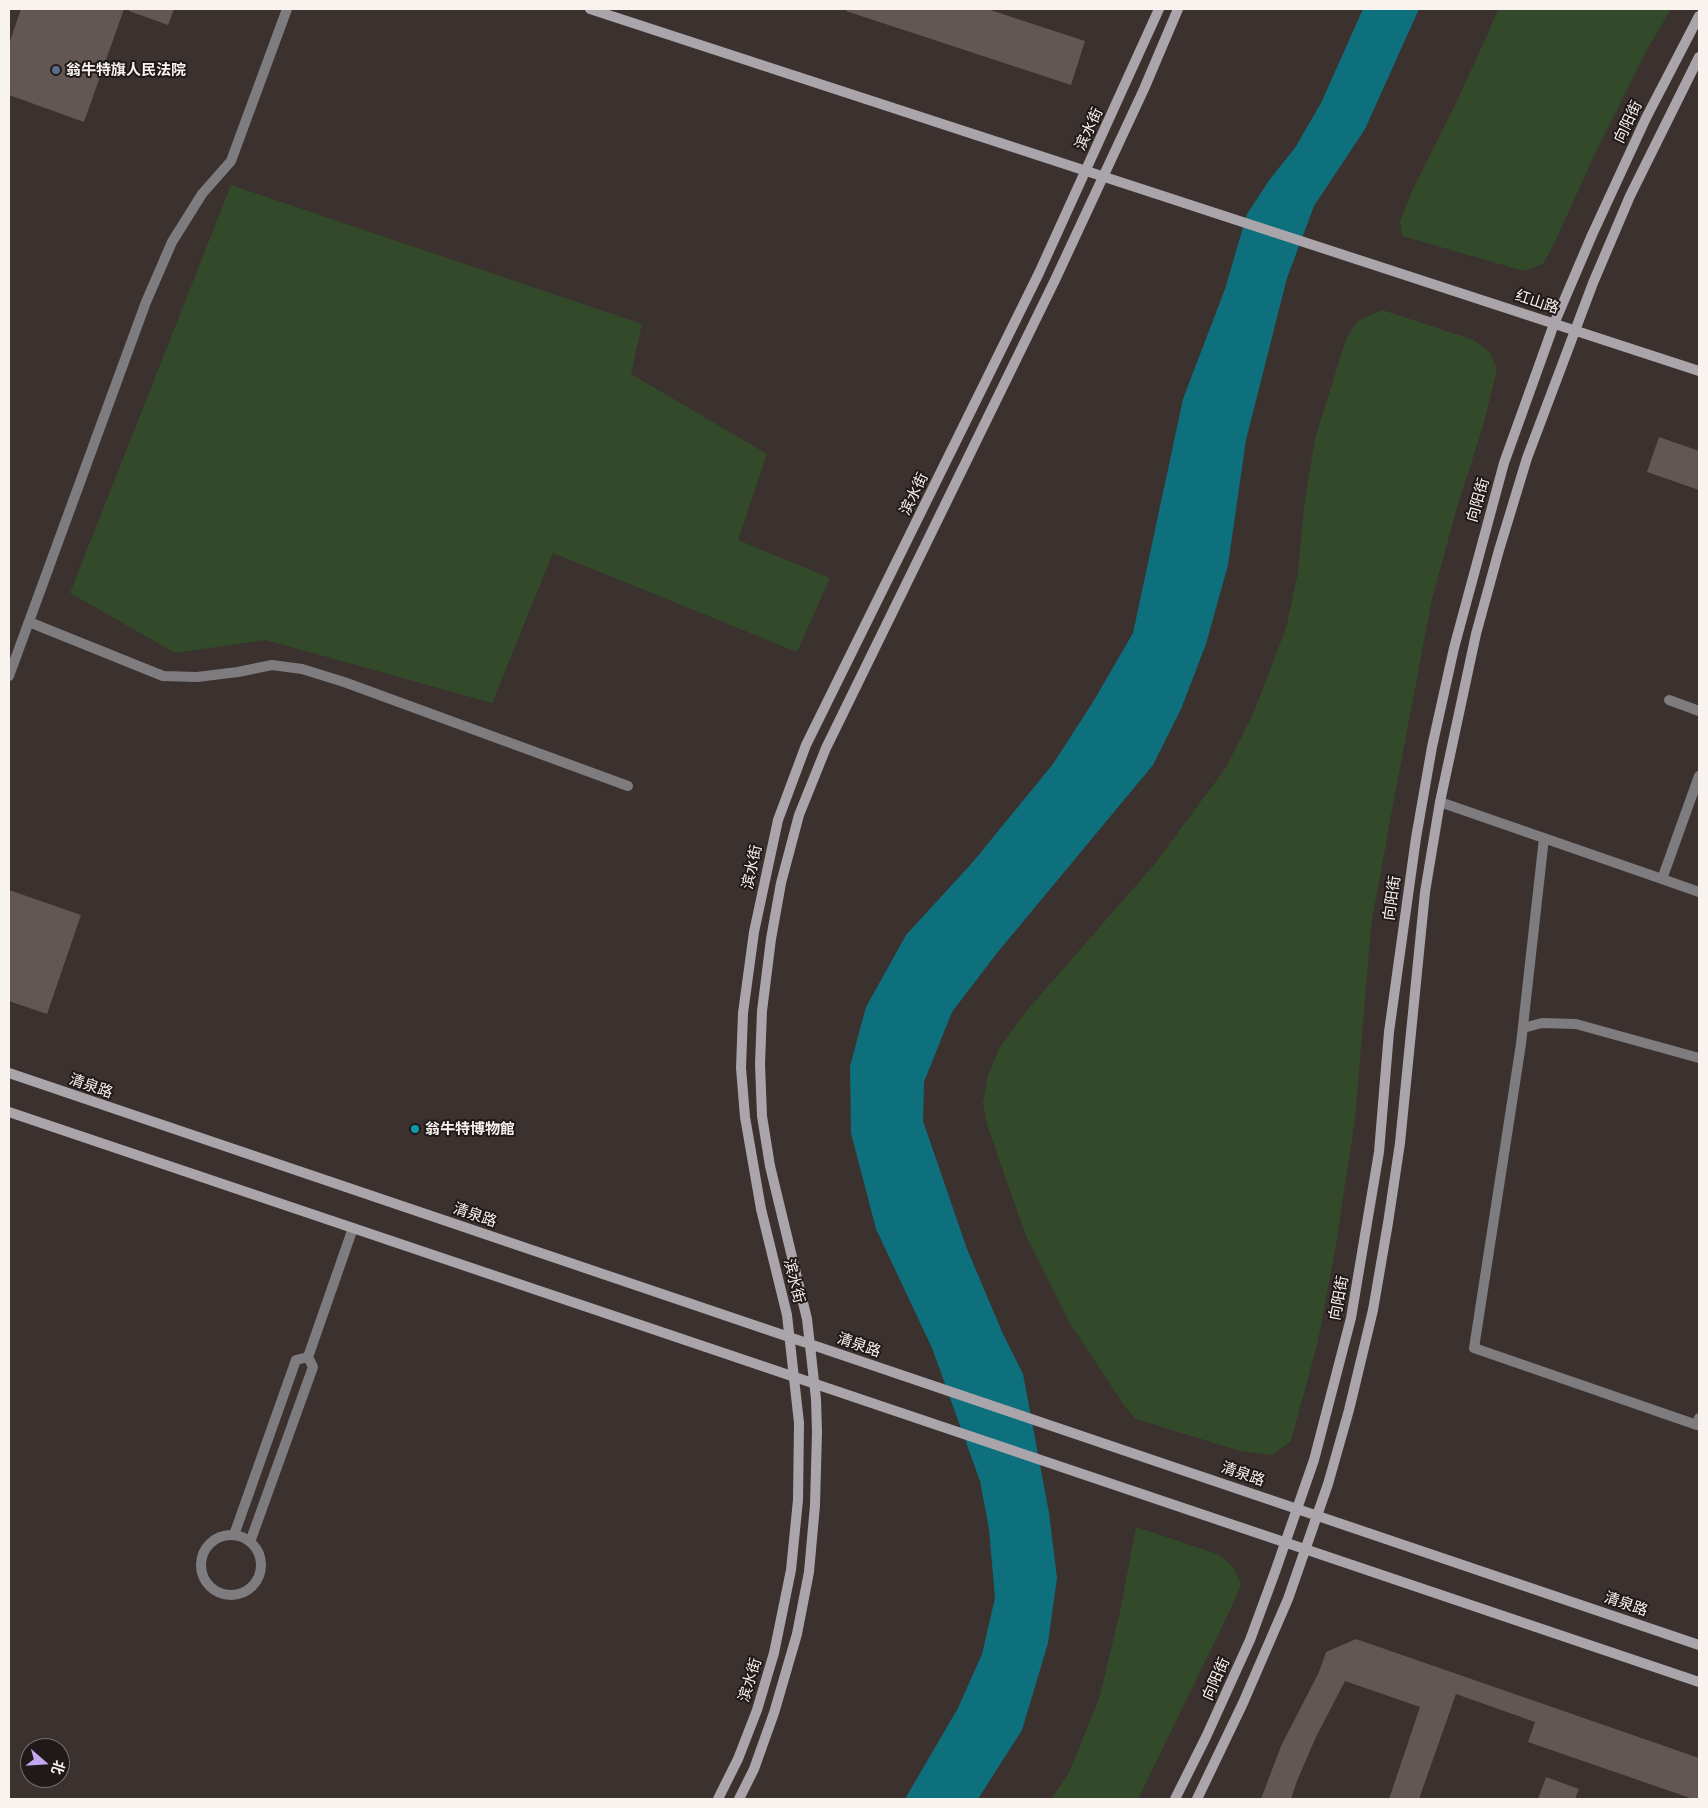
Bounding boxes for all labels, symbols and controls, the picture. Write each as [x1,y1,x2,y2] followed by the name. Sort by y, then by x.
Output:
[66,61,186,79] place label: 翁牛特旗人民法院
[50,64,62,76] marker: 翁牛特旗人民法院
[1610,98,1646,146] street label: 向阳街
[1071,105,1107,153] street label: 滨水街
[1513,286,1561,318] street label: 红山路
[896,470,932,518] street label: 滨水街
[1463,476,1493,524] street label: 向阳街
[739,843,765,891] street label: 滨水街
[1380,874,1404,922] street label: 向阳街
[67,1070,115,1102] street label: 清泉路
[425,1120,515,1138] place label: 翁牛特博物館
[409,1123,421,1135] marker: 翁牛特博物館
[451,1199,499,1231] street label: 清泉路
[780,1257,808,1305] street label: 滨水街
[1326,1274,1352,1322] street label: 向阳街
[835,1329,883,1361] street label: 清泉路
[1219,1458,1267,1490] street label: 清泉路
[1602,1588,1650,1620] street label: 清泉路
[1199,1655,1233,1703] street label: 向阳街
[735,1656,765,1704] street label: 滨水街
[20,1738,70,1788] north arrow
[48,1758,69,1777] text: 北

